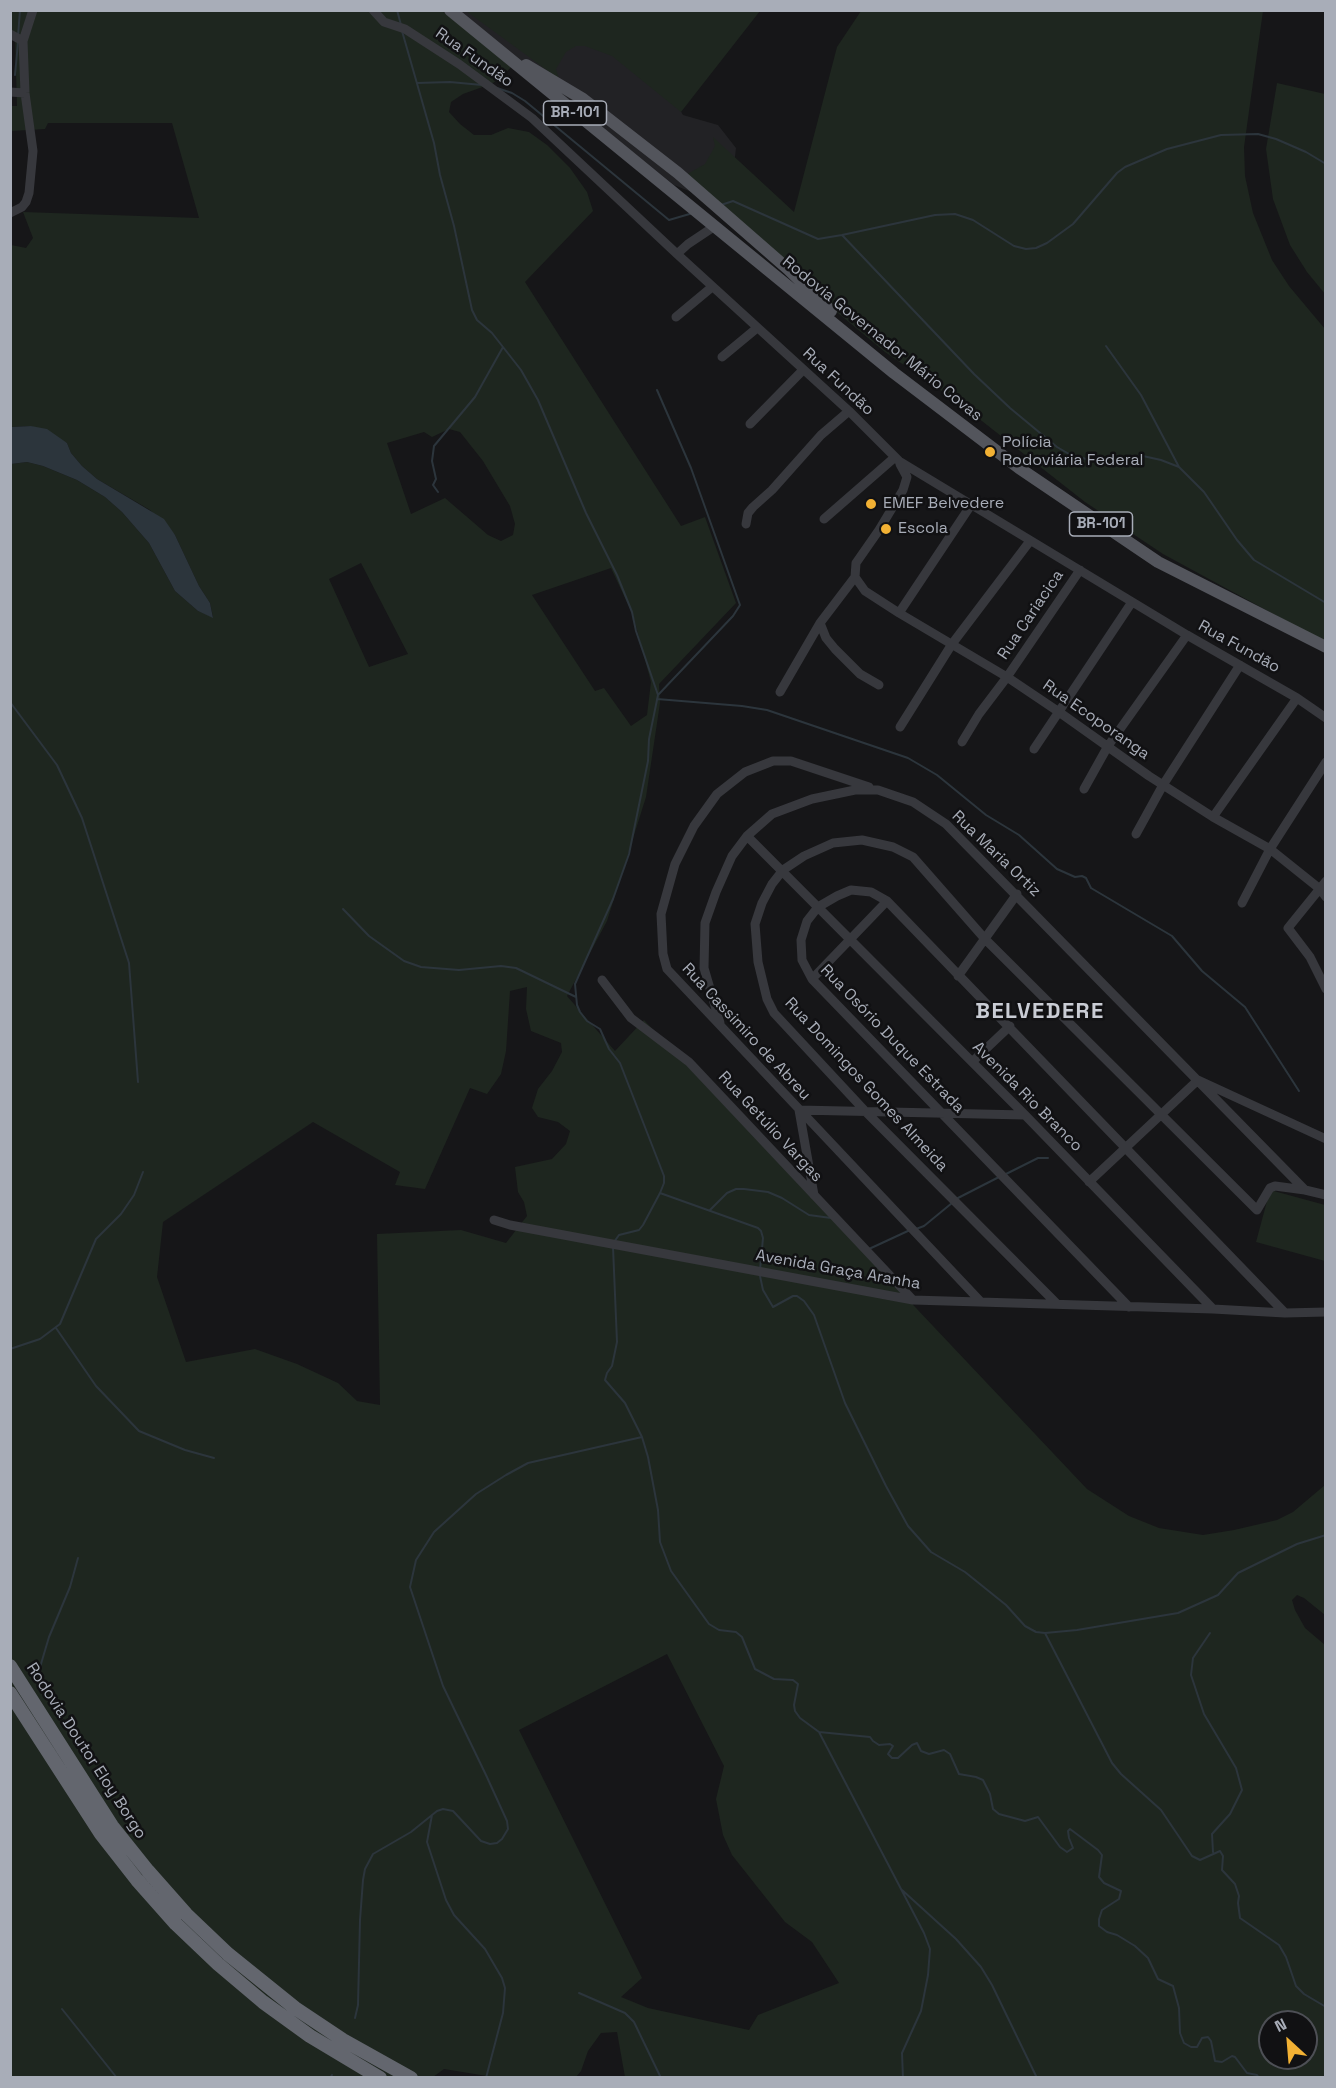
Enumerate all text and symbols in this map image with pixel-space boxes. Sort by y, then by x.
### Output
street label: Rua Fundão [431,24,517,92]
road number: BR-101 [544,101,606,125]
street label: Rodovia Governador Mário Covas [778,252,986,426]
street label: Rua Fundão [798,344,878,420]
place label: Polícia Rodoviária Federal [1002,433,1144,471]
marker: Polícia Rodoviária Federal [983,445,997,459]
place label: EMEF Belvedere [883,494,1004,514]
marker: EMEF Belvedere [864,497,878,511]
road number: BR-101 [1070,512,1132,536]
place label: Escola [898,519,948,539]
marker: Escola [879,522,893,536]
street label: Rua Cariacica [994,567,1068,663]
street label: Rua Fundão [1195,617,1283,677]
street label: Rua Ecoporanga [1039,676,1153,764]
street label: Rua Maria Ortiz [948,807,1044,901]
street label: Rua Cassimiro de Abreu [678,960,814,1104]
street label: Rua Osório Duque Estrada [816,961,968,1117]
street label: Rua Domingos Gomes Almeida [780,994,952,1176]
district label: BELVEDERE [975,999,1105,1025]
street label: Avenida Rio Branco [968,1038,1086,1156]
street label: Rua Getúlio Vargas [714,1068,826,1186]
street label: Avenida Graça Aranha [754,1246,922,1294]
street label: Rodovia Doutor Eloy Borgo [22,1659,150,1843]
north arrow [1258,2010,1318,2070]
text: N [1271,2013,1290,2037]

